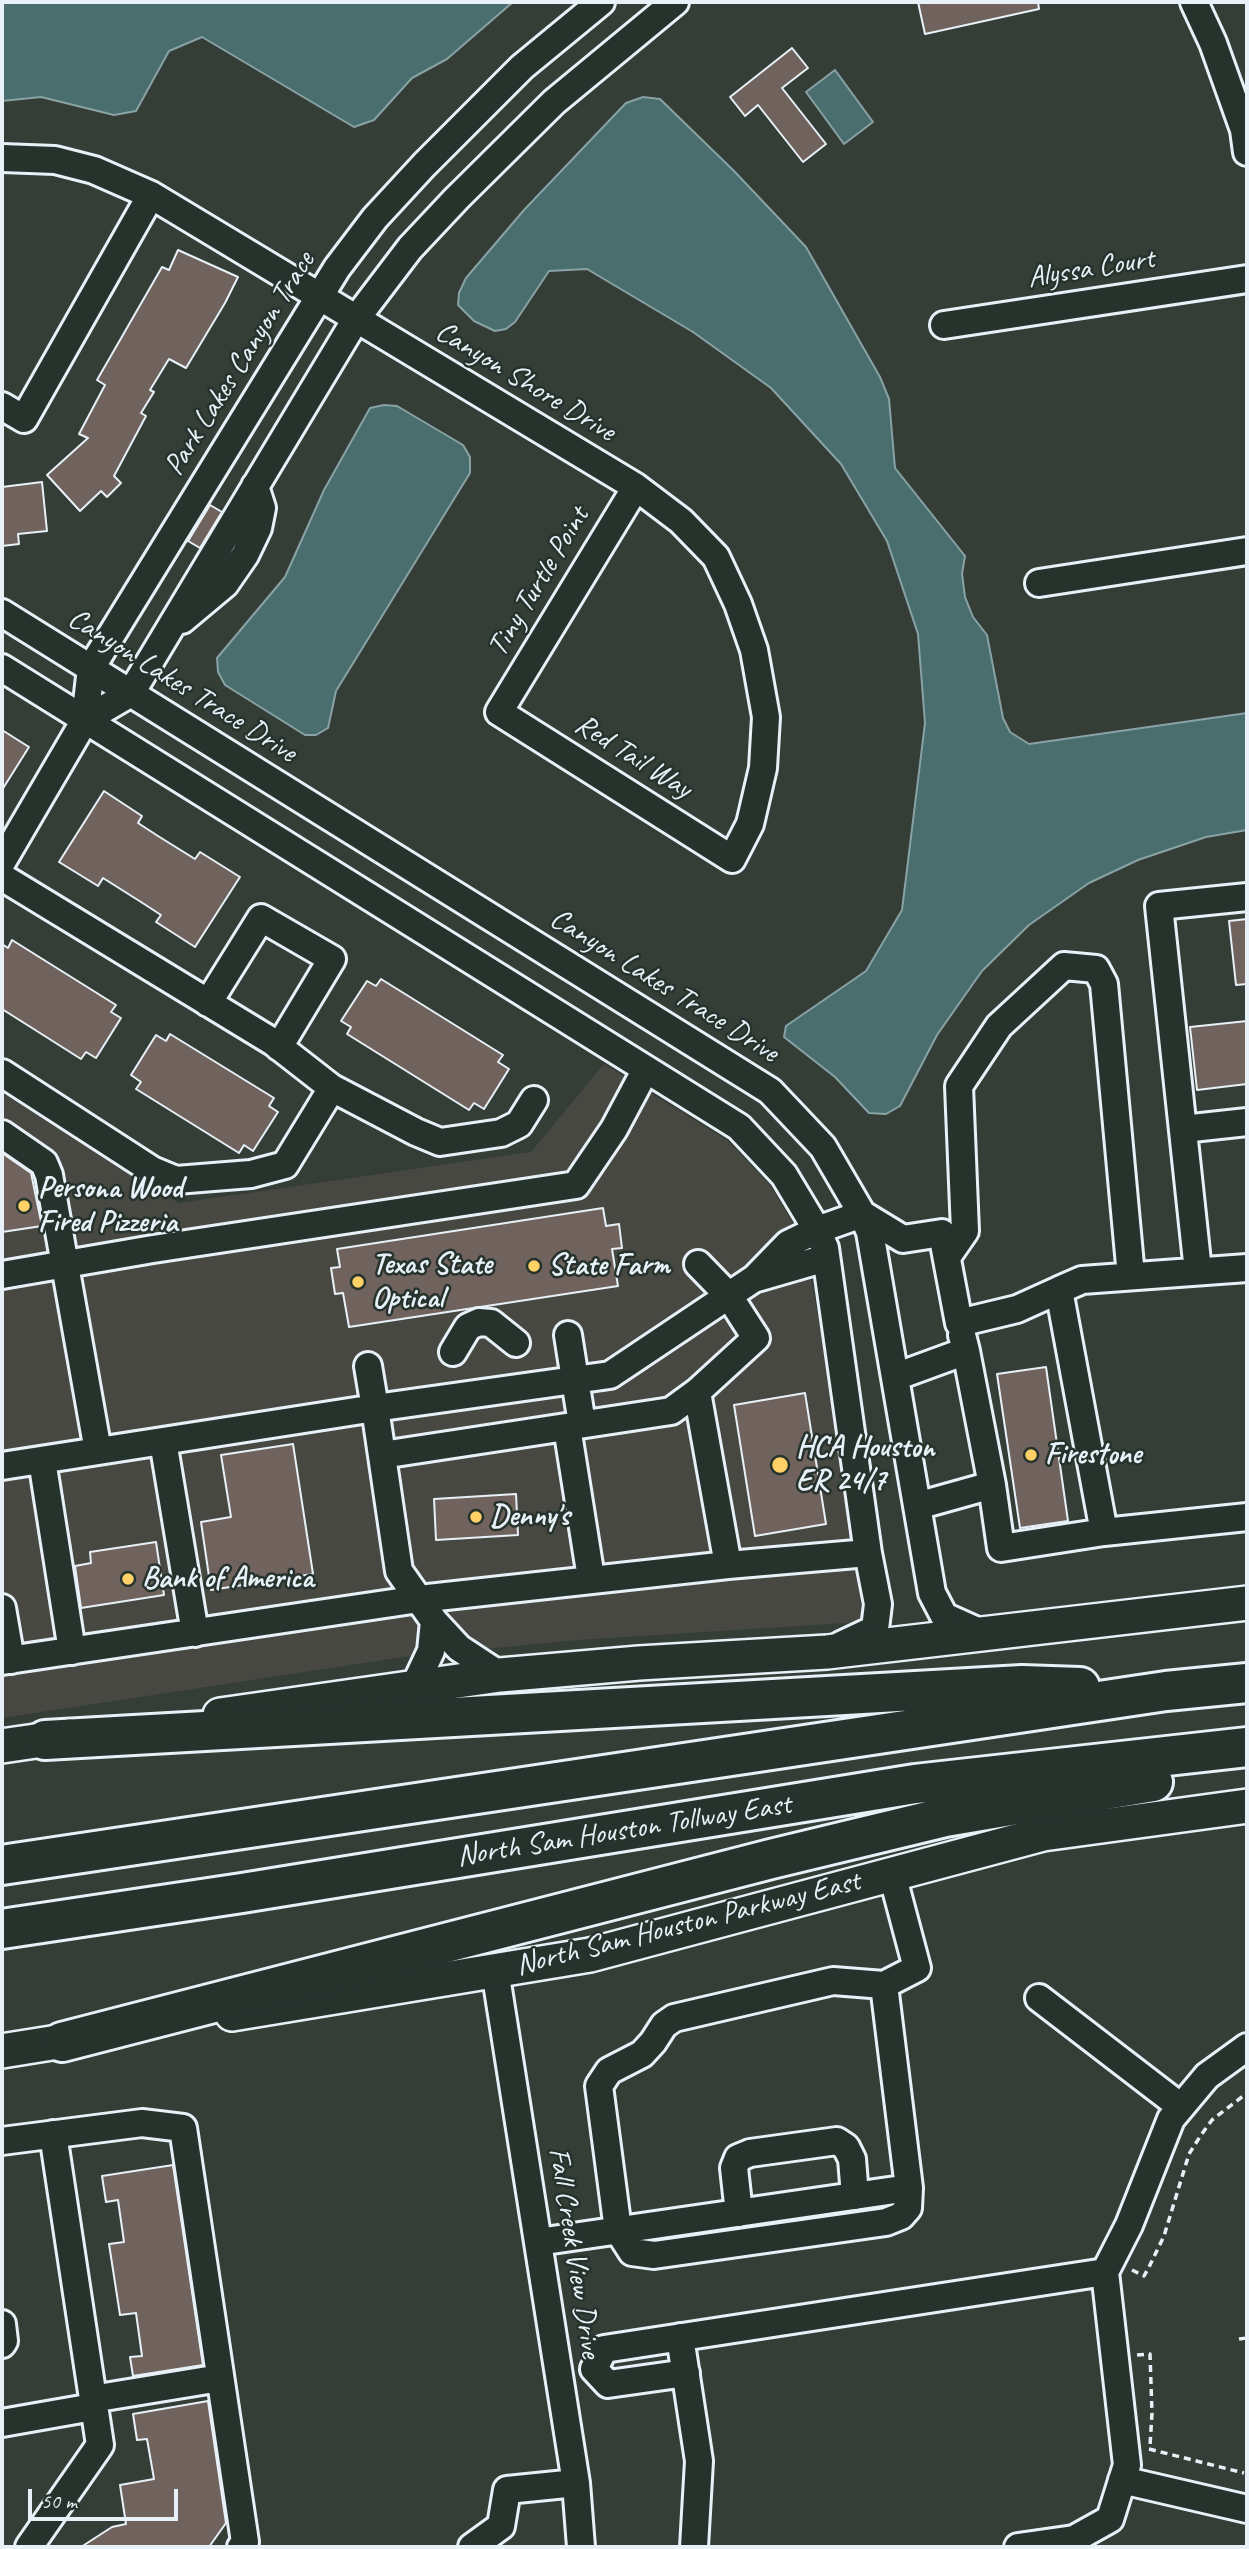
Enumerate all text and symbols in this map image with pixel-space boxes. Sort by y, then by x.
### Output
street label: Alyssa Court [1025,241,1157,297]
street label: Park Lakes Canyon Trace [157,246,323,482]
street label: Canyon Shore Drive [428,314,622,450]
street label: Tiny Turtle Point [480,501,598,663]
street label: Canyon Lakes Trace Drive [61,601,303,771]
street label: Red Tail Way [568,707,698,807]
street label: Canyon Lakes Trace Drive [543,901,785,1071]
place label: Persona Wood Fired Pizzeria [38,1171,183,1242]
marker: Persona Wood Fired Pizzeria [16,1198,32,1214]
place label: Texas State Optical [372,1247,492,1318]
place label: State Farm [548,1248,670,1284]
marker: State Farm [526,1258,542,1274]
marker: Texas State Optical [350,1274,366,1290]
place label: HCA Houston ER 24/7 [796,1430,934,1500]
place label: Firestone [1045,1437,1141,1473]
marker: Firestone [1023,1447,1039,1463]
marker: HCA Houston ER 24/7 [770,1455,790,1475]
place label: Denny's [490,1499,570,1535]
marker: Denny's [468,1509,484,1525]
place label: Bank of America [142,1561,314,1597]
marker: Bank of America [120,1571,136,1587]
street label: North Sam Houston Tollway East [454,1787,794,1875]
street label: North Sam Houston Parkway East [512,1864,864,1984]
street label: Fall Creek View Drive [540,2145,608,2361]
scale bar [32,2476,182,2520]
text: 50 m [41,2488,77,2514]

